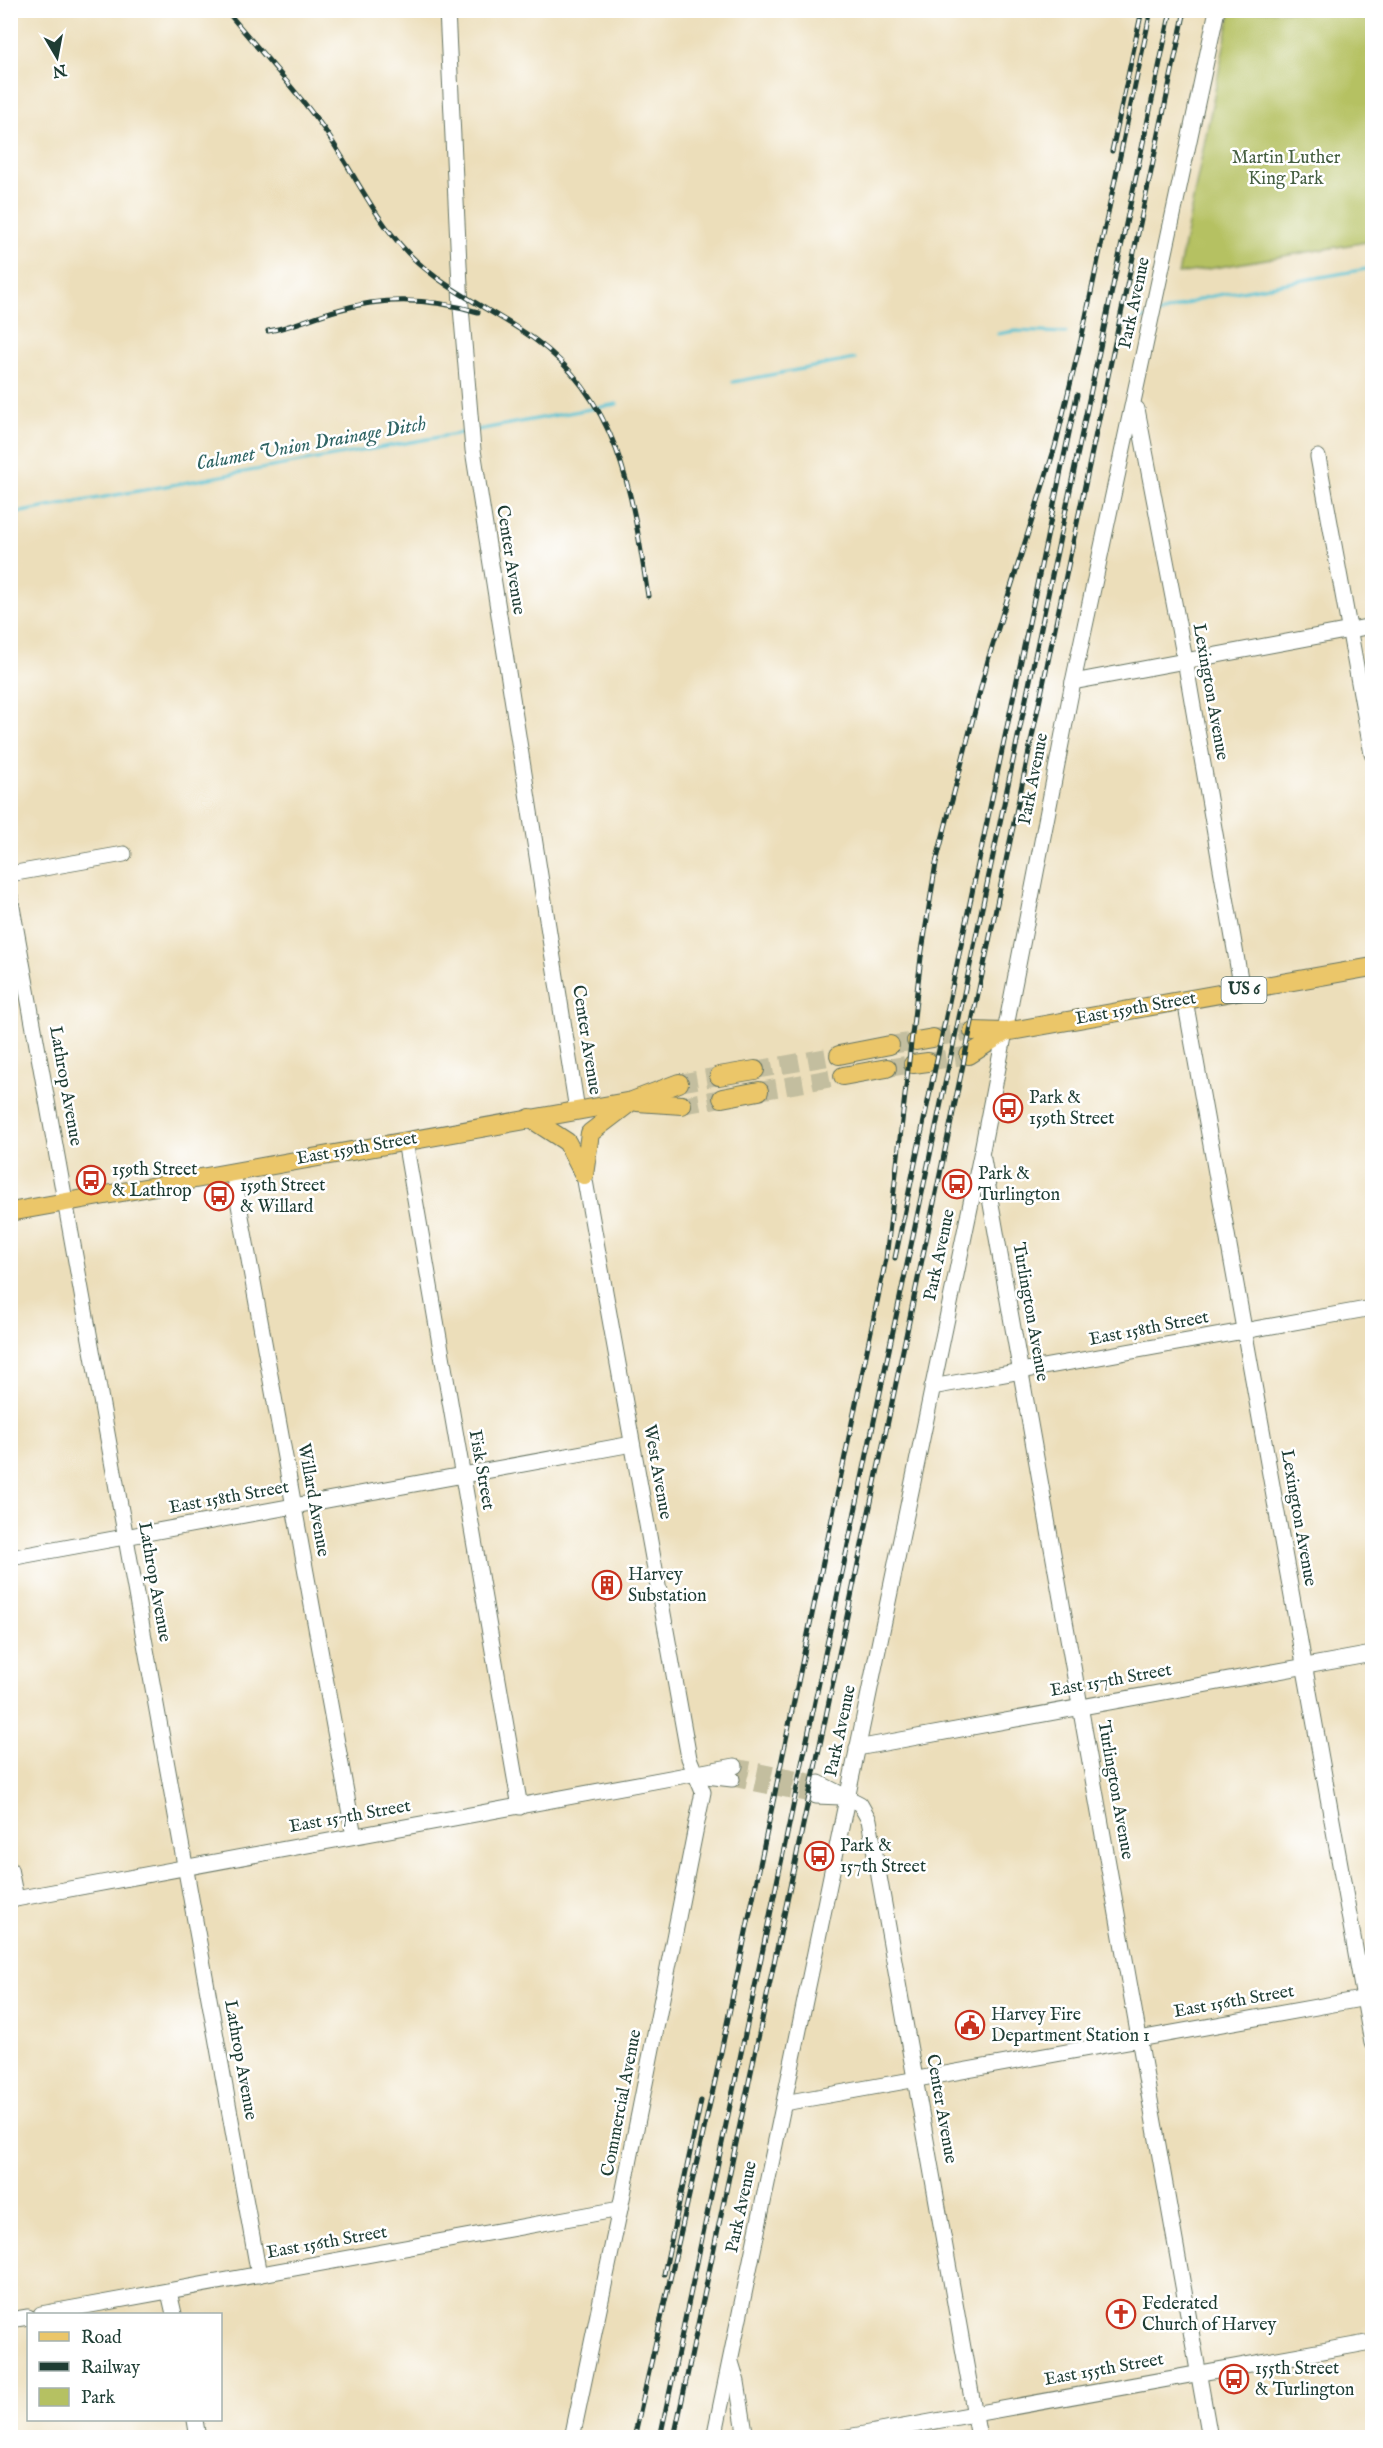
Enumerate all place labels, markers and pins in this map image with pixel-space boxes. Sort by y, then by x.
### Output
place label: Park & 159th Street [1029,1087,1115,1131]
bus stop icon: Park & 159th Street [992,1092,1024,1124]
place label: 159th Street & Lathrop [112,1159,198,1203]
place label: Park & Turlington [978,1163,1060,1207]
bus stop icon: 159th Street & Lathrop [75,1164,107,1196]
bus stop icon: Park & Turlington [941,1168,973,1200]
place label: 159th Street & Willard [240,1175,326,1219]
bus stop icon: 159th Street & Willard [203,1180,235,1212]
place label: Harvey Substation [628,1564,707,1608]
building icon: Harvey Substation [591,1569,623,1601]
place label: Park & 157th Street [840,1835,926,1879]
bus stop icon: Park & 157th Street [803,1840,835,1872]
place label: Harvey Fire Department Station 1 [991,2004,1150,2048]
public building icon: Harvey Fire Department Station 1 [954,2009,986,2041]
place label: Federated Church of Harvey [1142,2293,1277,2337]
church icon: Federated Church of Harvey [1105,2298,1137,2330]
place label: 155th Street & Turlington [1255,2358,1355,2402]
bus stop icon: 155th Street & Turlington [1218,2363,1250,2395]

